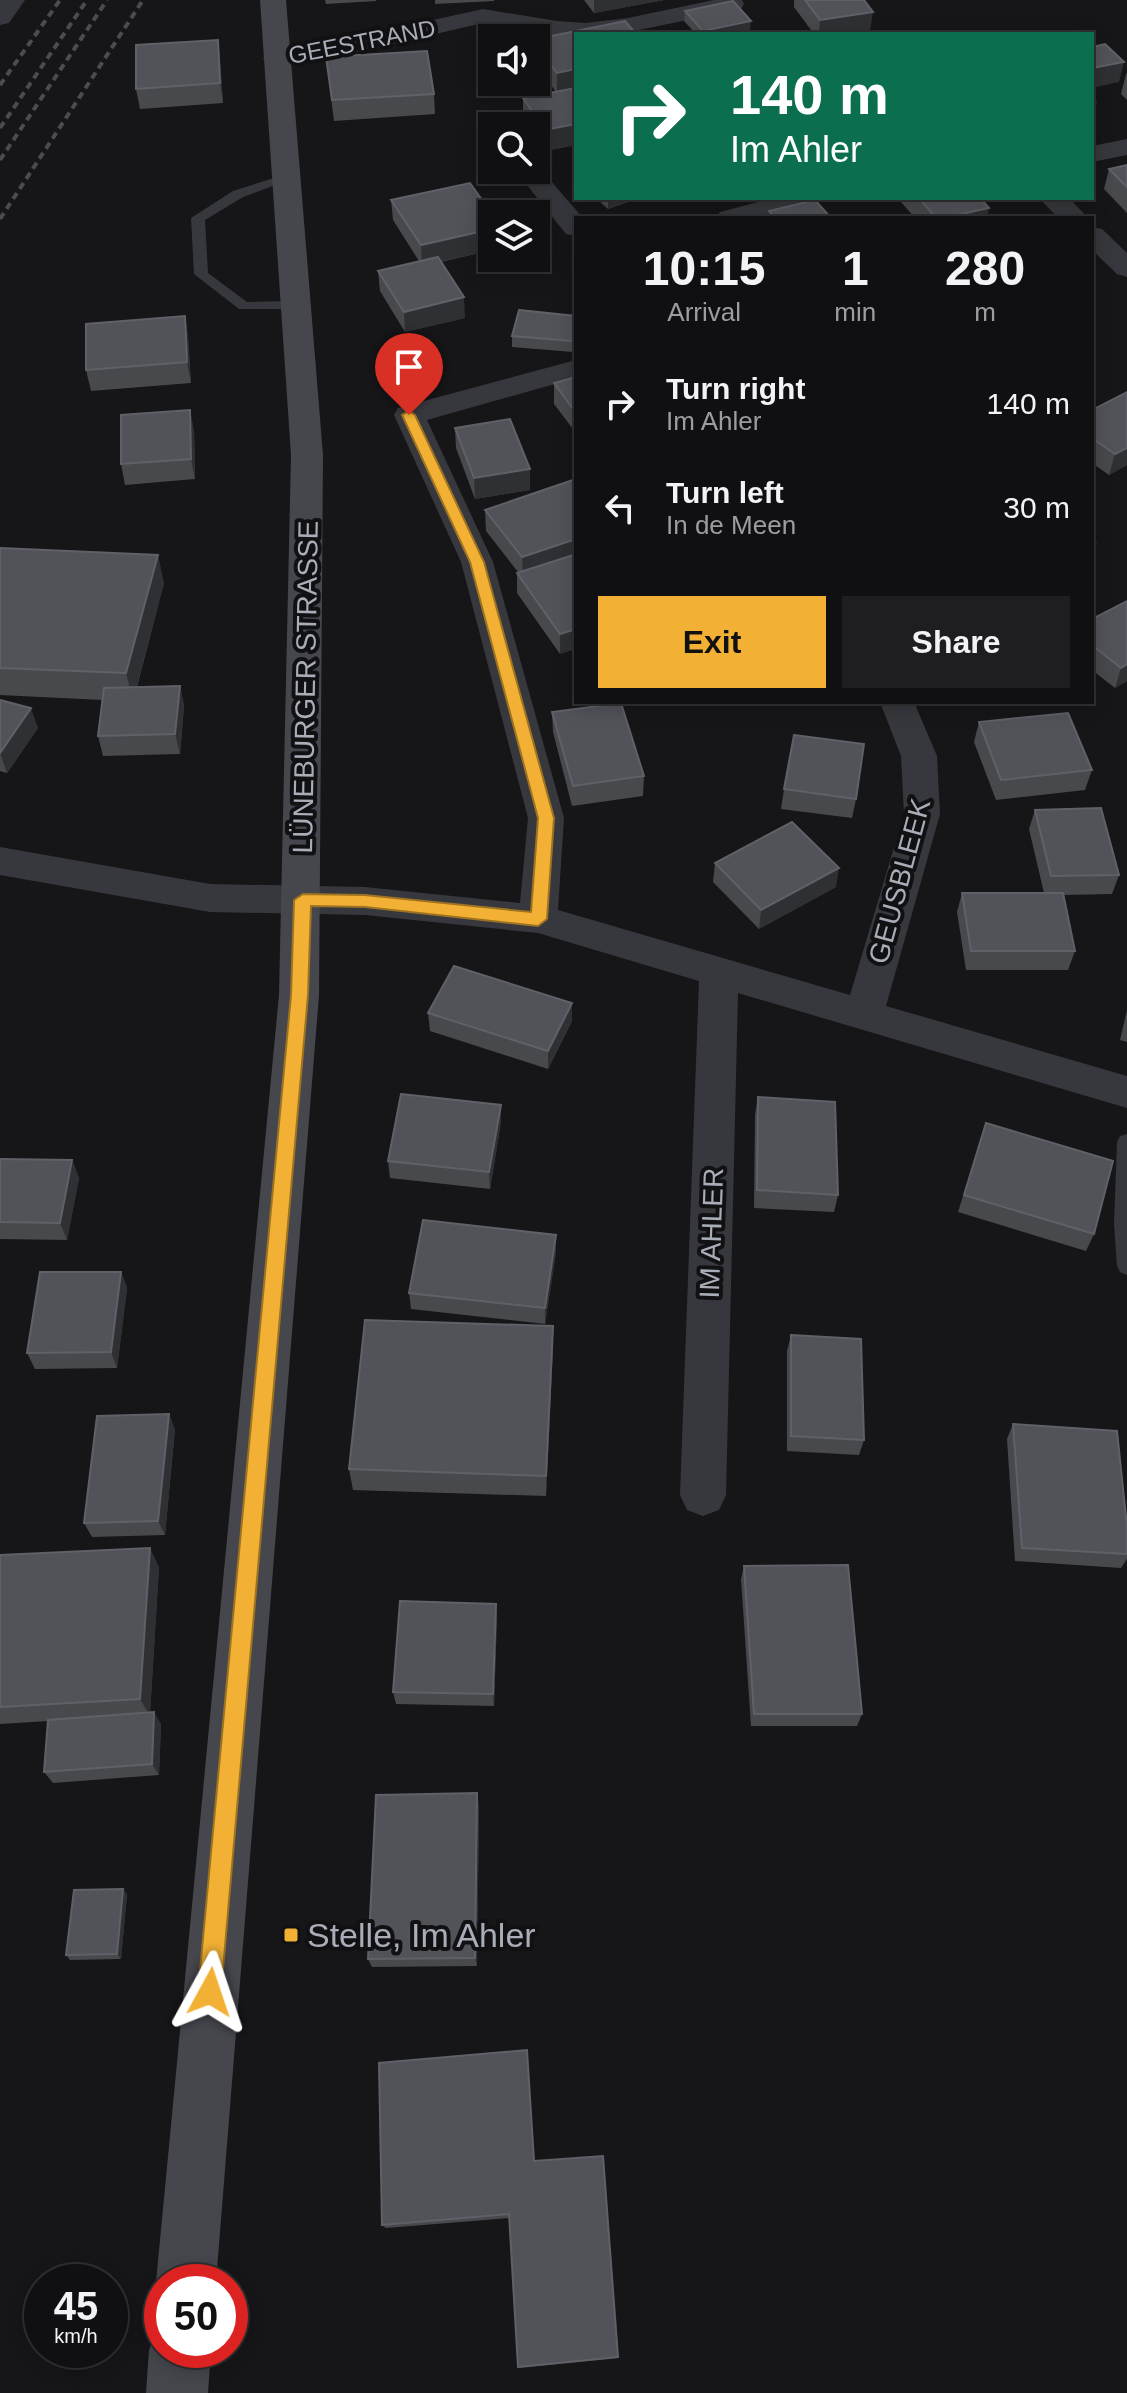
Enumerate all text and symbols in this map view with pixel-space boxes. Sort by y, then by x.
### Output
street label: GEESTRAND [286,14,438,69]
map controls [478,24,550,272]
button: sound [478,24,550,96]
text: 140 m [730,63,889,126]
icon: right [598,64,702,168]
button: search [478,112,550,184]
text: Im Ahler [730,129,862,170]
button: layers [478,200,550,272]
text: 10:15 [643,242,766,295]
text: 1 [842,242,869,295]
text: 280 [945,242,1025,295]
text: Arrival [667,297,741,327]
text: min [834,297,876,327]
text: m [974,297,996,327]
pin [375,333,443,415]
icon: arrive [387,345,431,389]
text: Turn right [666,372,805,405]
icon: right [598,382,642,426]
text: 140 m [987,387,1070,420]
text: Im Ahler [666,406,761,436]
text: Turn left [666,476,784,509]
icon: left [598,486,642,530]
text: 30 m [1003,491,1070,524]
text: In de Meen [666,510,796,540]
street label: LÜNEBURGER STRASSE [287,520,324,854]
button: Exit [598,596,826,688]
button: Share [842,596,1070,688]
street label: GEUSBLEEK [863,795,936,967]
street label: IM AHLER [694,1167,729,1299]
place label: Stelle, Im Ahler [307,1916,536,1954]
marker: Stelle, Im Ahler [282,1926,300,1944]
position arrow [168,1950,252,2034]
speed limit sign: 50 [144,2264,248,2368]
text: 45 [54,2284,98,2328]
text: km/h [54,2325,98,2347]

